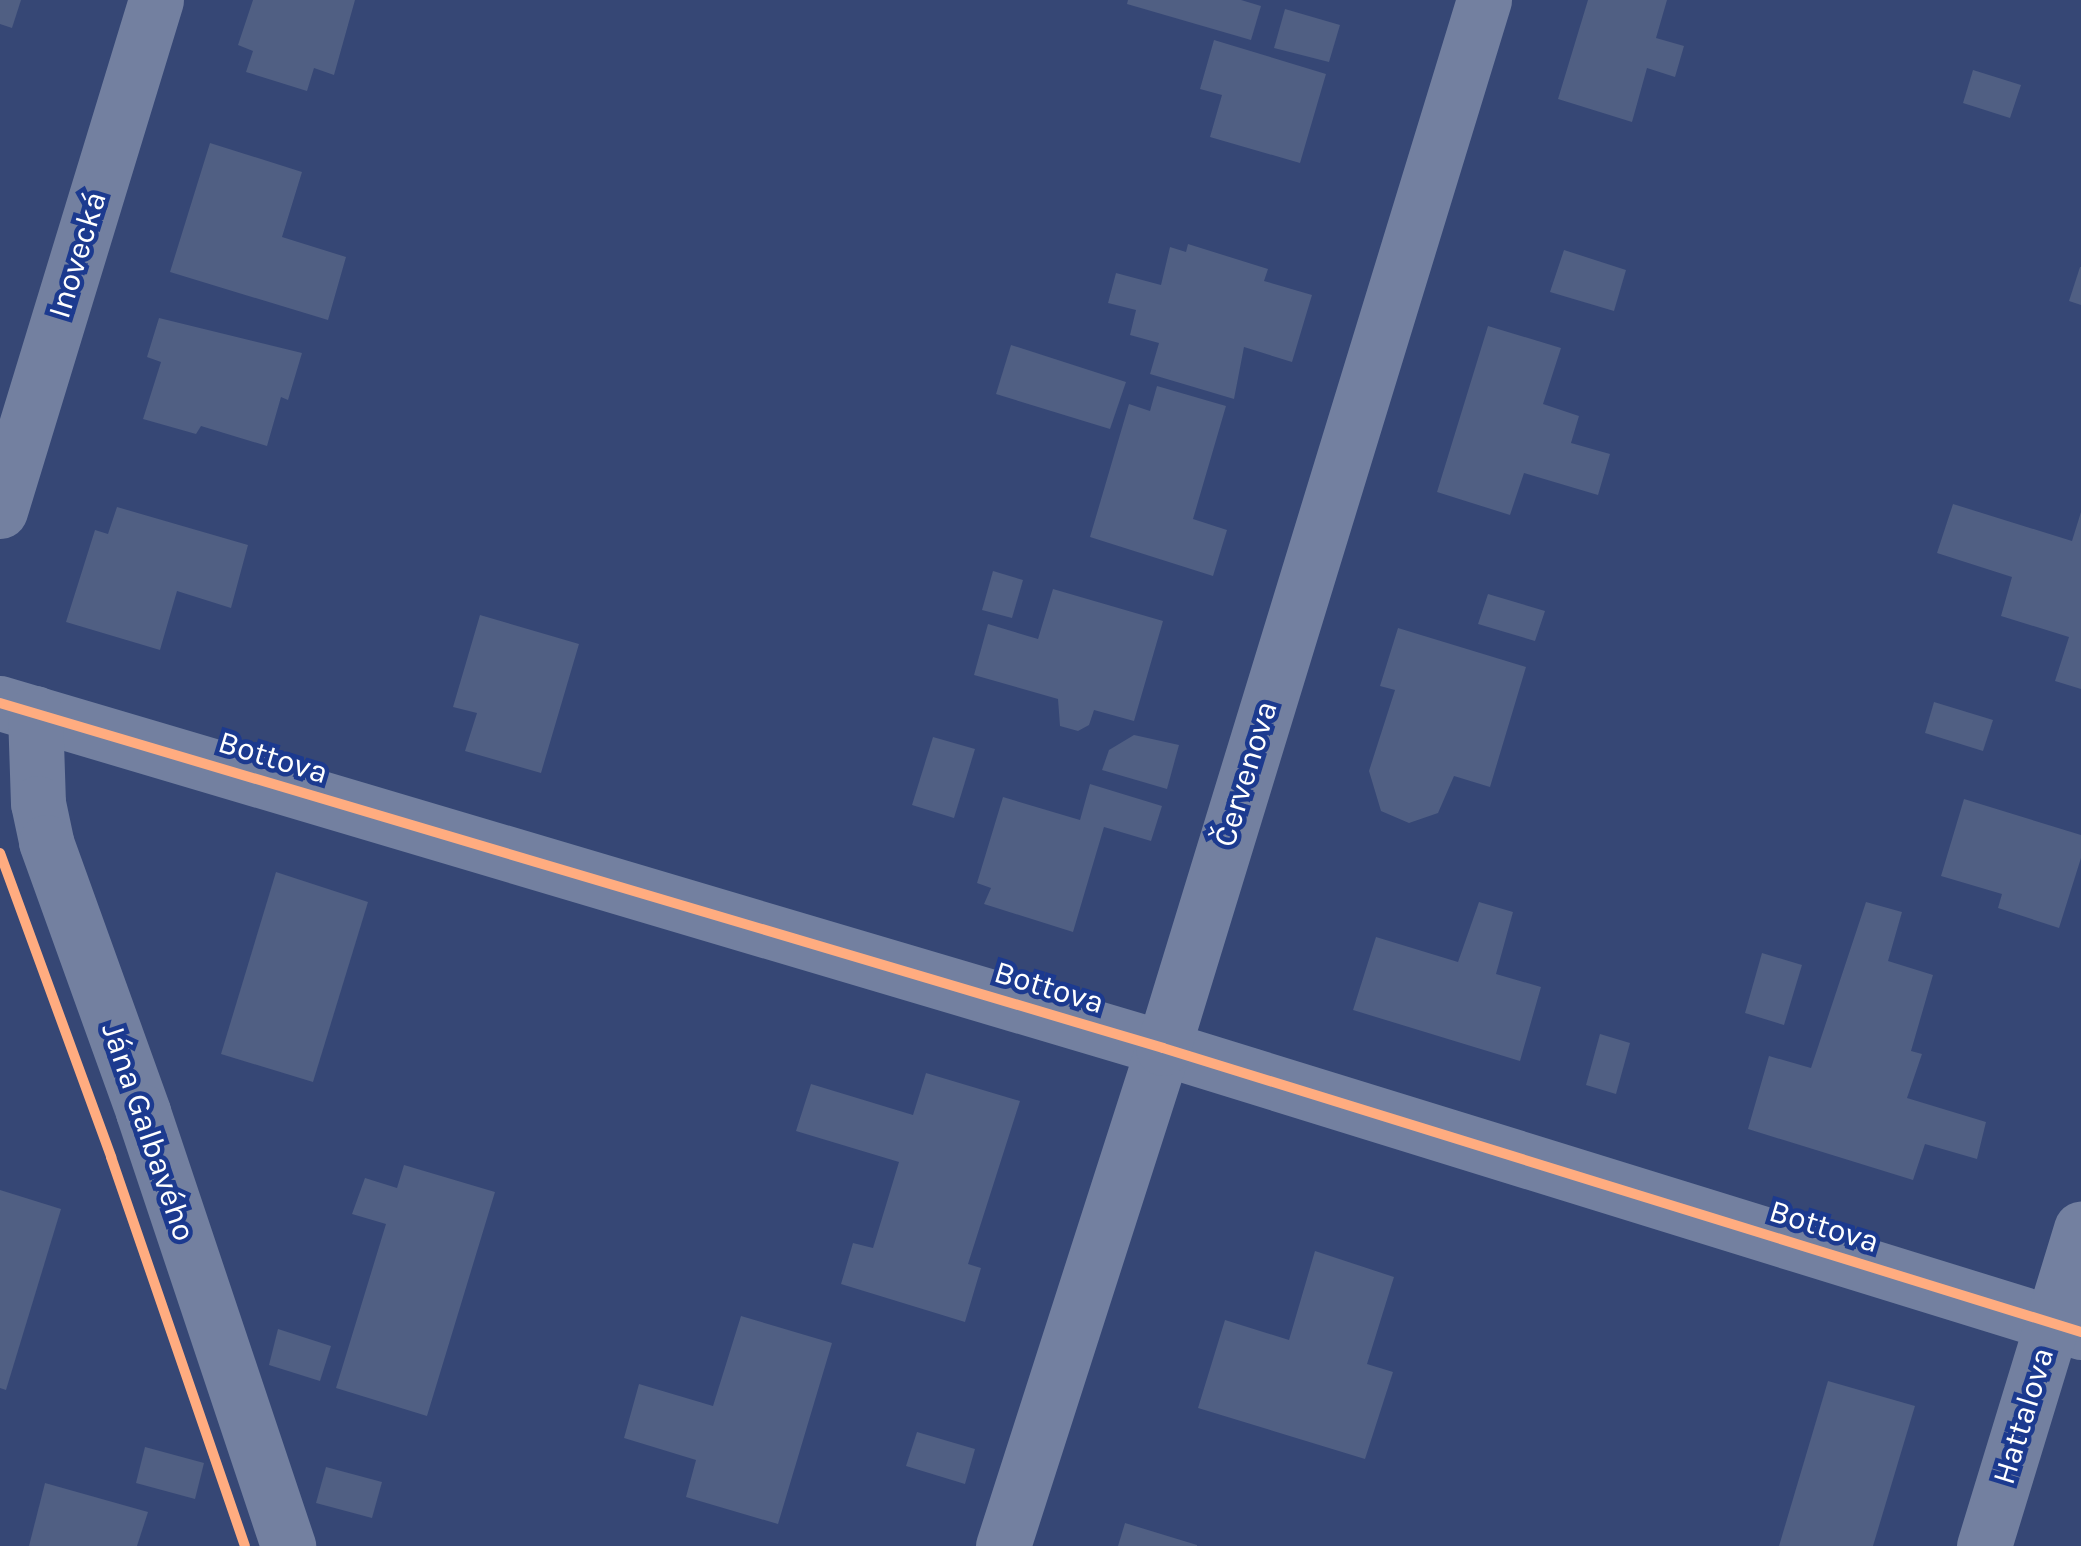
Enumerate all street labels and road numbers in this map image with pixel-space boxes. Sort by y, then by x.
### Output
street label: Inovecká [41,187,115,323]
street label: Červenova [1206,696,1286,852]
street label: Bottova [214,723,332,793]
street label: Bottova [990,953,1108,1023]
street label: Jána Galbavého [93,1018,203,1246]
street label: Bottova [1765,1192,1883,1262]
street label: Hattalova [1985,1343,2063,1489]

